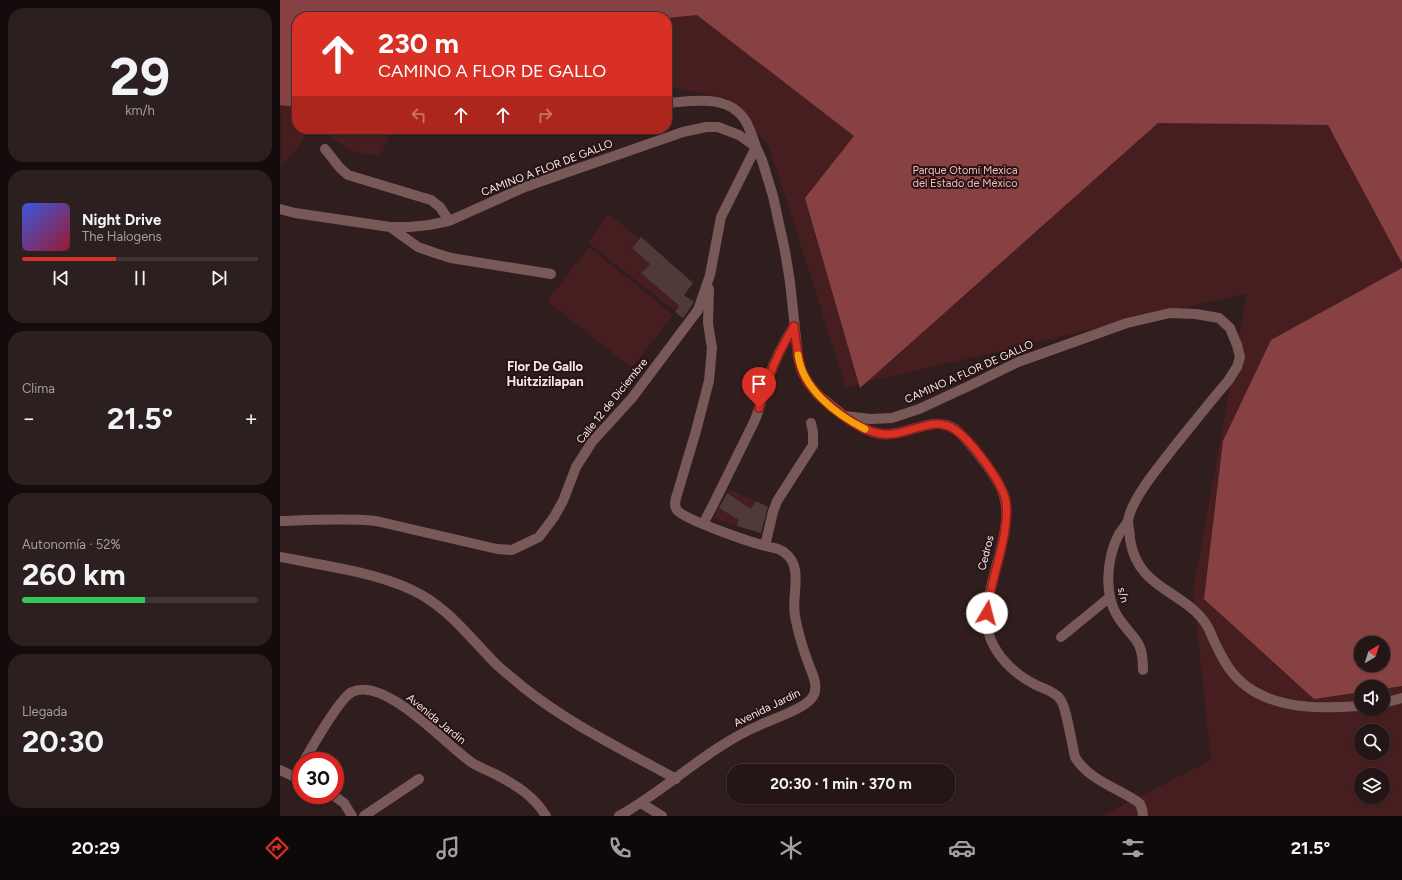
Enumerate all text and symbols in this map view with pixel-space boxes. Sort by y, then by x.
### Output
text: 230 m [378,26,459,60]
icon: ahead [312,28,364,80]
text: 29 [110,46,170,108]
text: CAMINO A FLOR DE GALLO [378,60,606,82]
text: km/h [125,103,155,118]
icon: left [408,104,430,126]
icon: ahead [450,104,472,126]
icon: ahead [492,104,514,126]
icon: right [534,104,556,126]
street label: CAMINO A FLOR DE GALLO [480,137,615,199]
park label: Parque Otomí Mexica del Estado de México [912,164,1018,190]
text: Night Drive [82,211,161,229]
text: The Halogens [82,229,162,244]
icon: previous [50,267,72,289]
icon: pause [129,267,151,289]
icon: next [208,267,230,289]
street label: CAMINO A FLOR DE GALLO [903,337,1036,406]
street label: Calle 12 de Diciembre [574,356,650,446]
district label: Flor De Gallo Huitzizilapan [506,359,584,389]
pin [742,367,776,408]
icon: arrive [748,373,770,395]
text: Clima [22,381,55,396]
text: 21.5° [107,400,173,437]
text: − [22,405,36,432]
text: + [244,405,258,432]
street label: Cedros [975,534,997,572]
text: Autonomía · 52% [22,537,121,552]
text: 260 km [22,556,126,593]
street label: s/n [1115,586,1131,604]
position arrow [966,592,1008,634]
north arrow [1354,636,1390,672]
map controls [1354,636,1390,804]
button: sound [1354,680,1390,716]
street label: Avenida Jardin [732,686,802,730]
street label: Avenida Jardin [404,691,468,747]
text: Llegada [22,704,67,719]
text: 20:30 [22,723,104,760]
button: search [1354,724,1390,760]
speed limit sign: 30 [292,752,344,804]
button: layers [1354,768,1390,804]
text: 20:30 · 1 min · 370 m [770,775,912,793]
icon: directions [263,834,291,862]
icon: music [434,834,462,862]
icon: phone [606,834,634,862]
icon: climate [777,834,805,862]
icon: car [948,834,976,862]
icon: filters [1119,834,1147,862]
text: 20:29 [72,837,120,859]
text: 21.5° [1291,837,1330,859]

